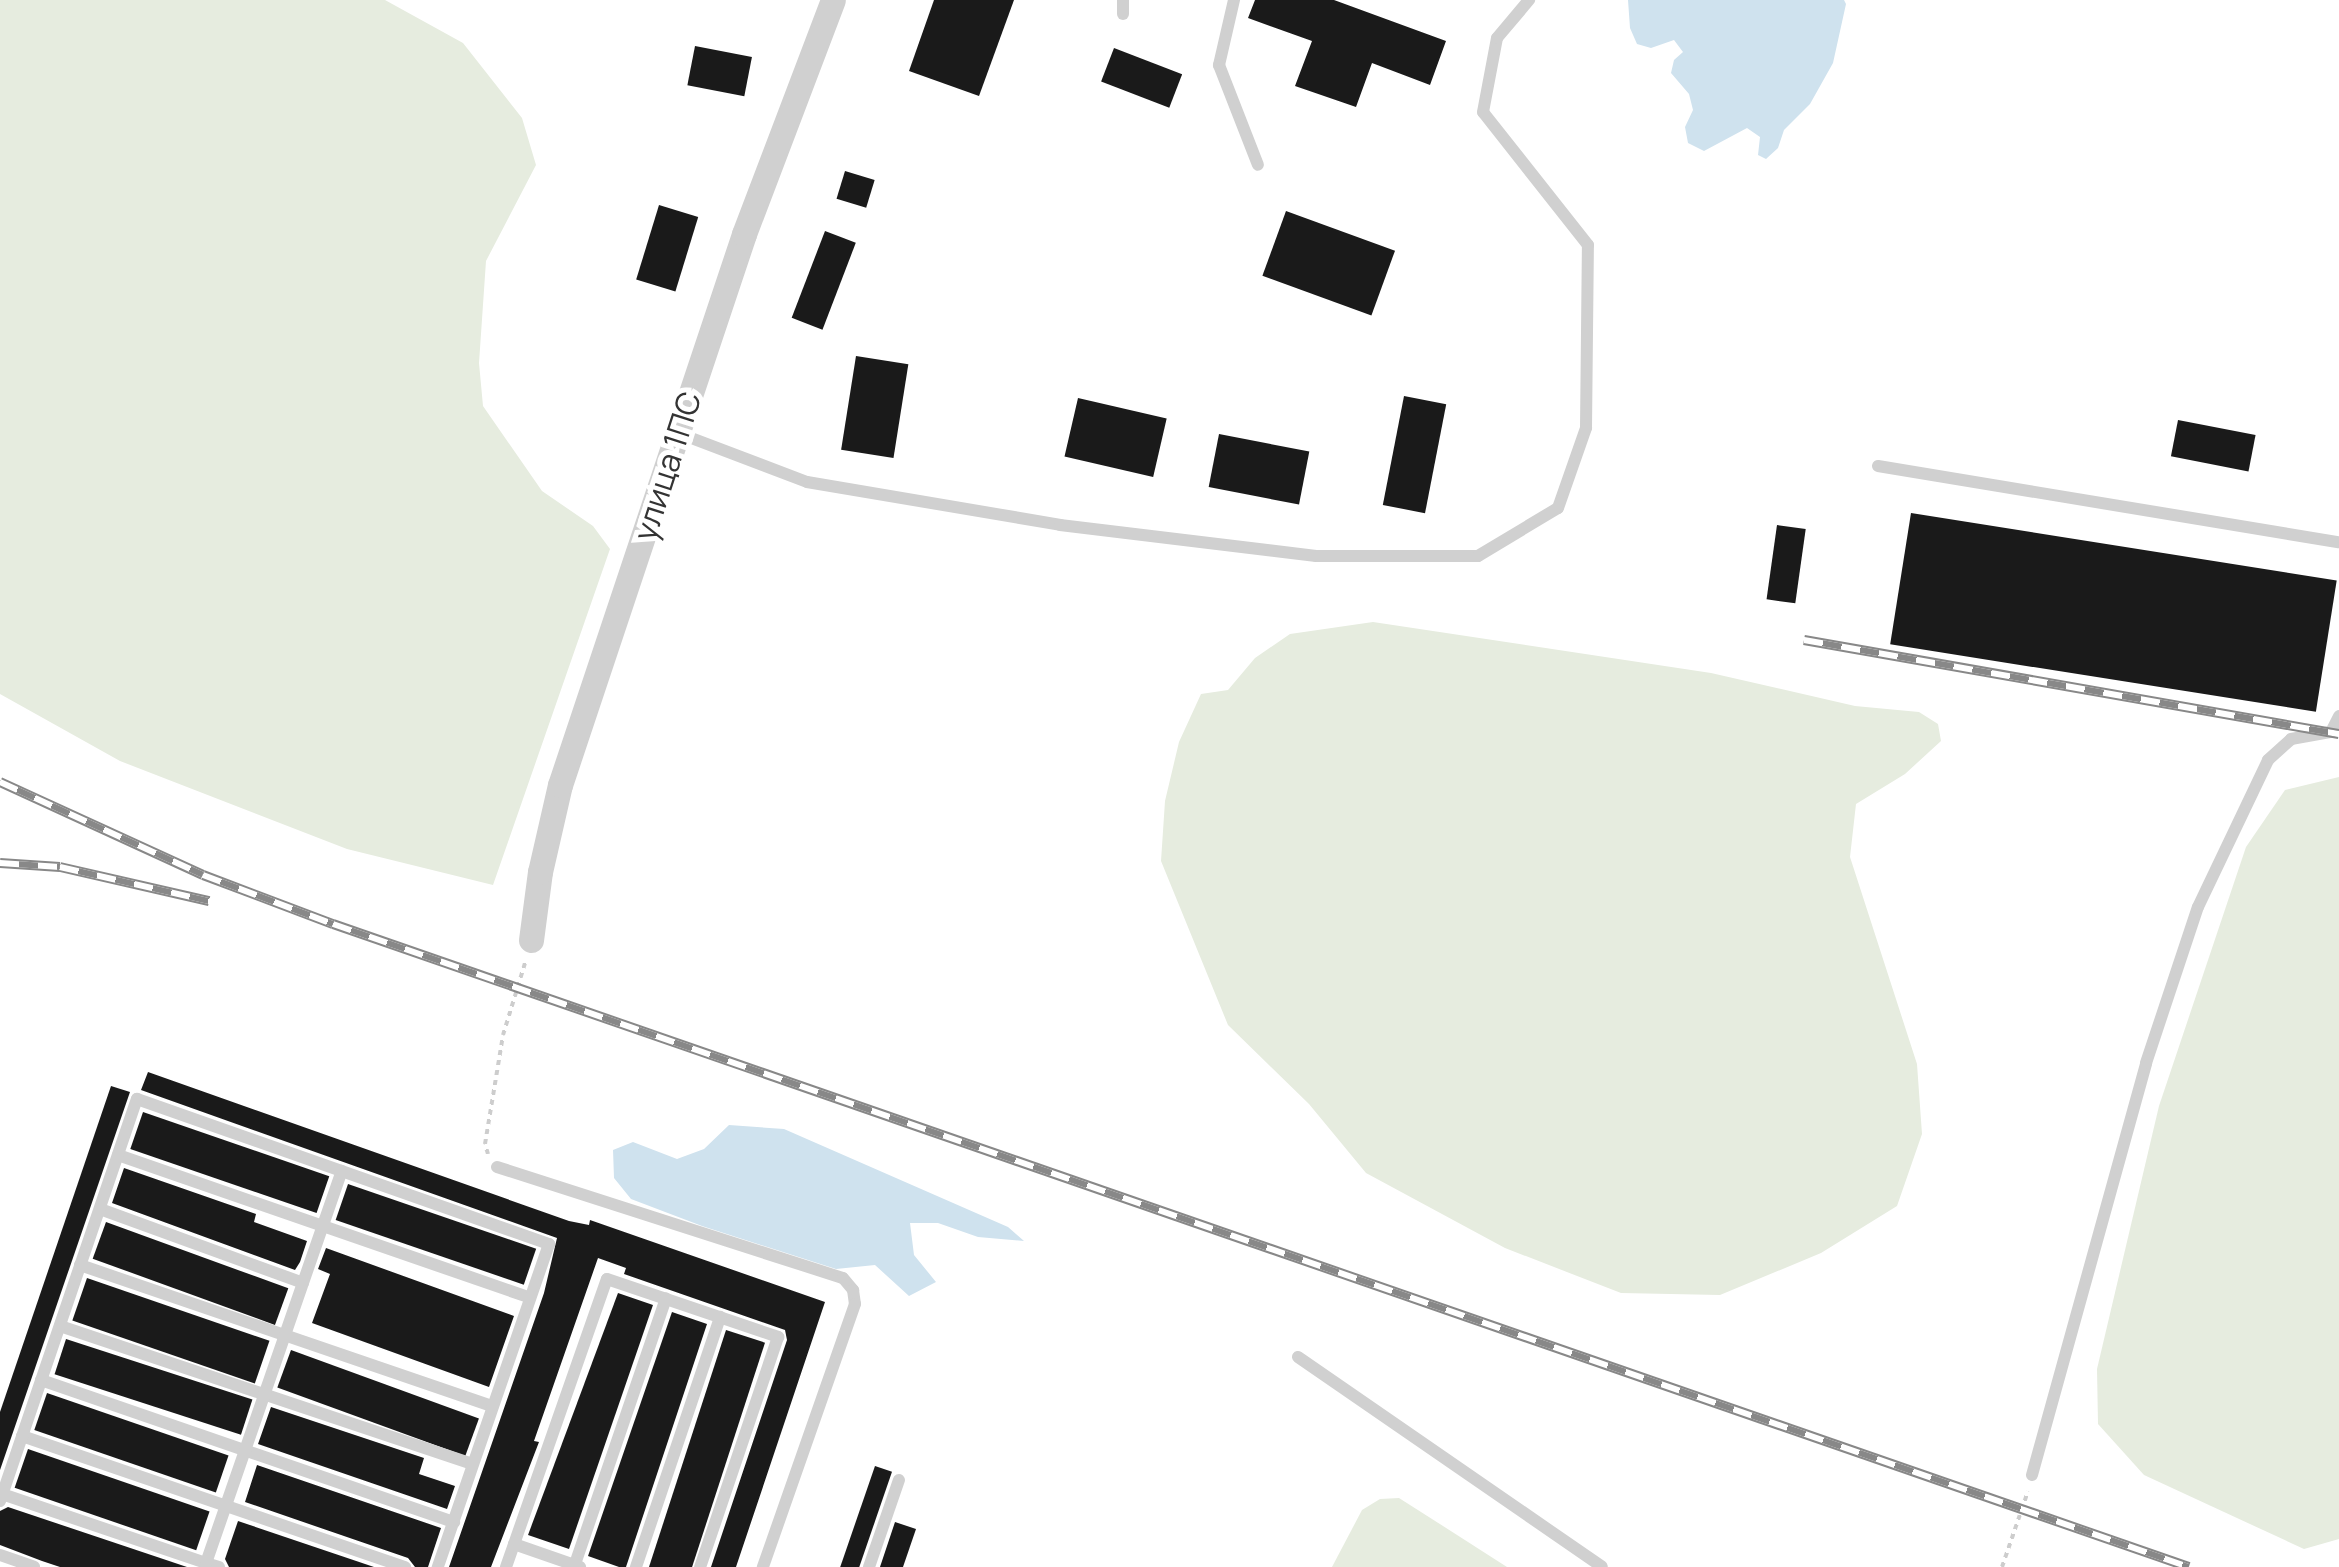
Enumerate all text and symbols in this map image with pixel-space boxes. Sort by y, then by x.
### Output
street label: улица 1ПС [625,387,709,545]

